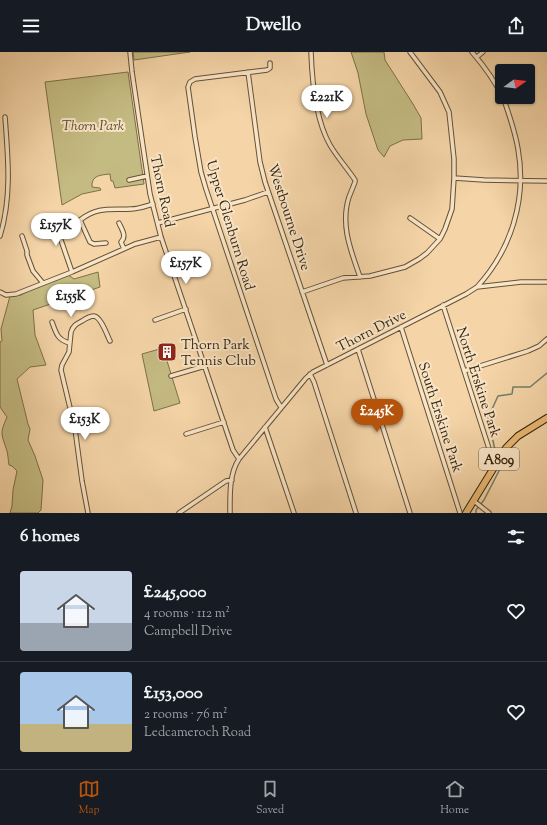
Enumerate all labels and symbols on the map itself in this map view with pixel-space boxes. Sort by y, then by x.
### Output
north arrow [495,64,535,104]
pin: £221K [299,85,355,119]
park label: Thorn Park [62,117,125,137]
street label: Thorn Road [144,153,178,230]
street label: Upper Glenburn Road [200,158,258,293]
street label: Westbourne Drive [261,162,315,273]
pin: £157K [28,213,84,247]
pin: £157K [158,251,214,285]
pin: £155K [43,284,99,318]
street label: Thorn Drive [334,306,410,358]
street label: North Erskine Park [450,325,505,441]
place label: Thorn Park Tennis Club [181,336,256,372]
building icon: Thorn Park Tennis Club [156,341,178,363]
street label: South Erskine Park [412,360,467,476]
pin: £245K [349,399,405,433]
pin: £153K [57,407,113,441]
road number: A809 [479,448,519,470]

